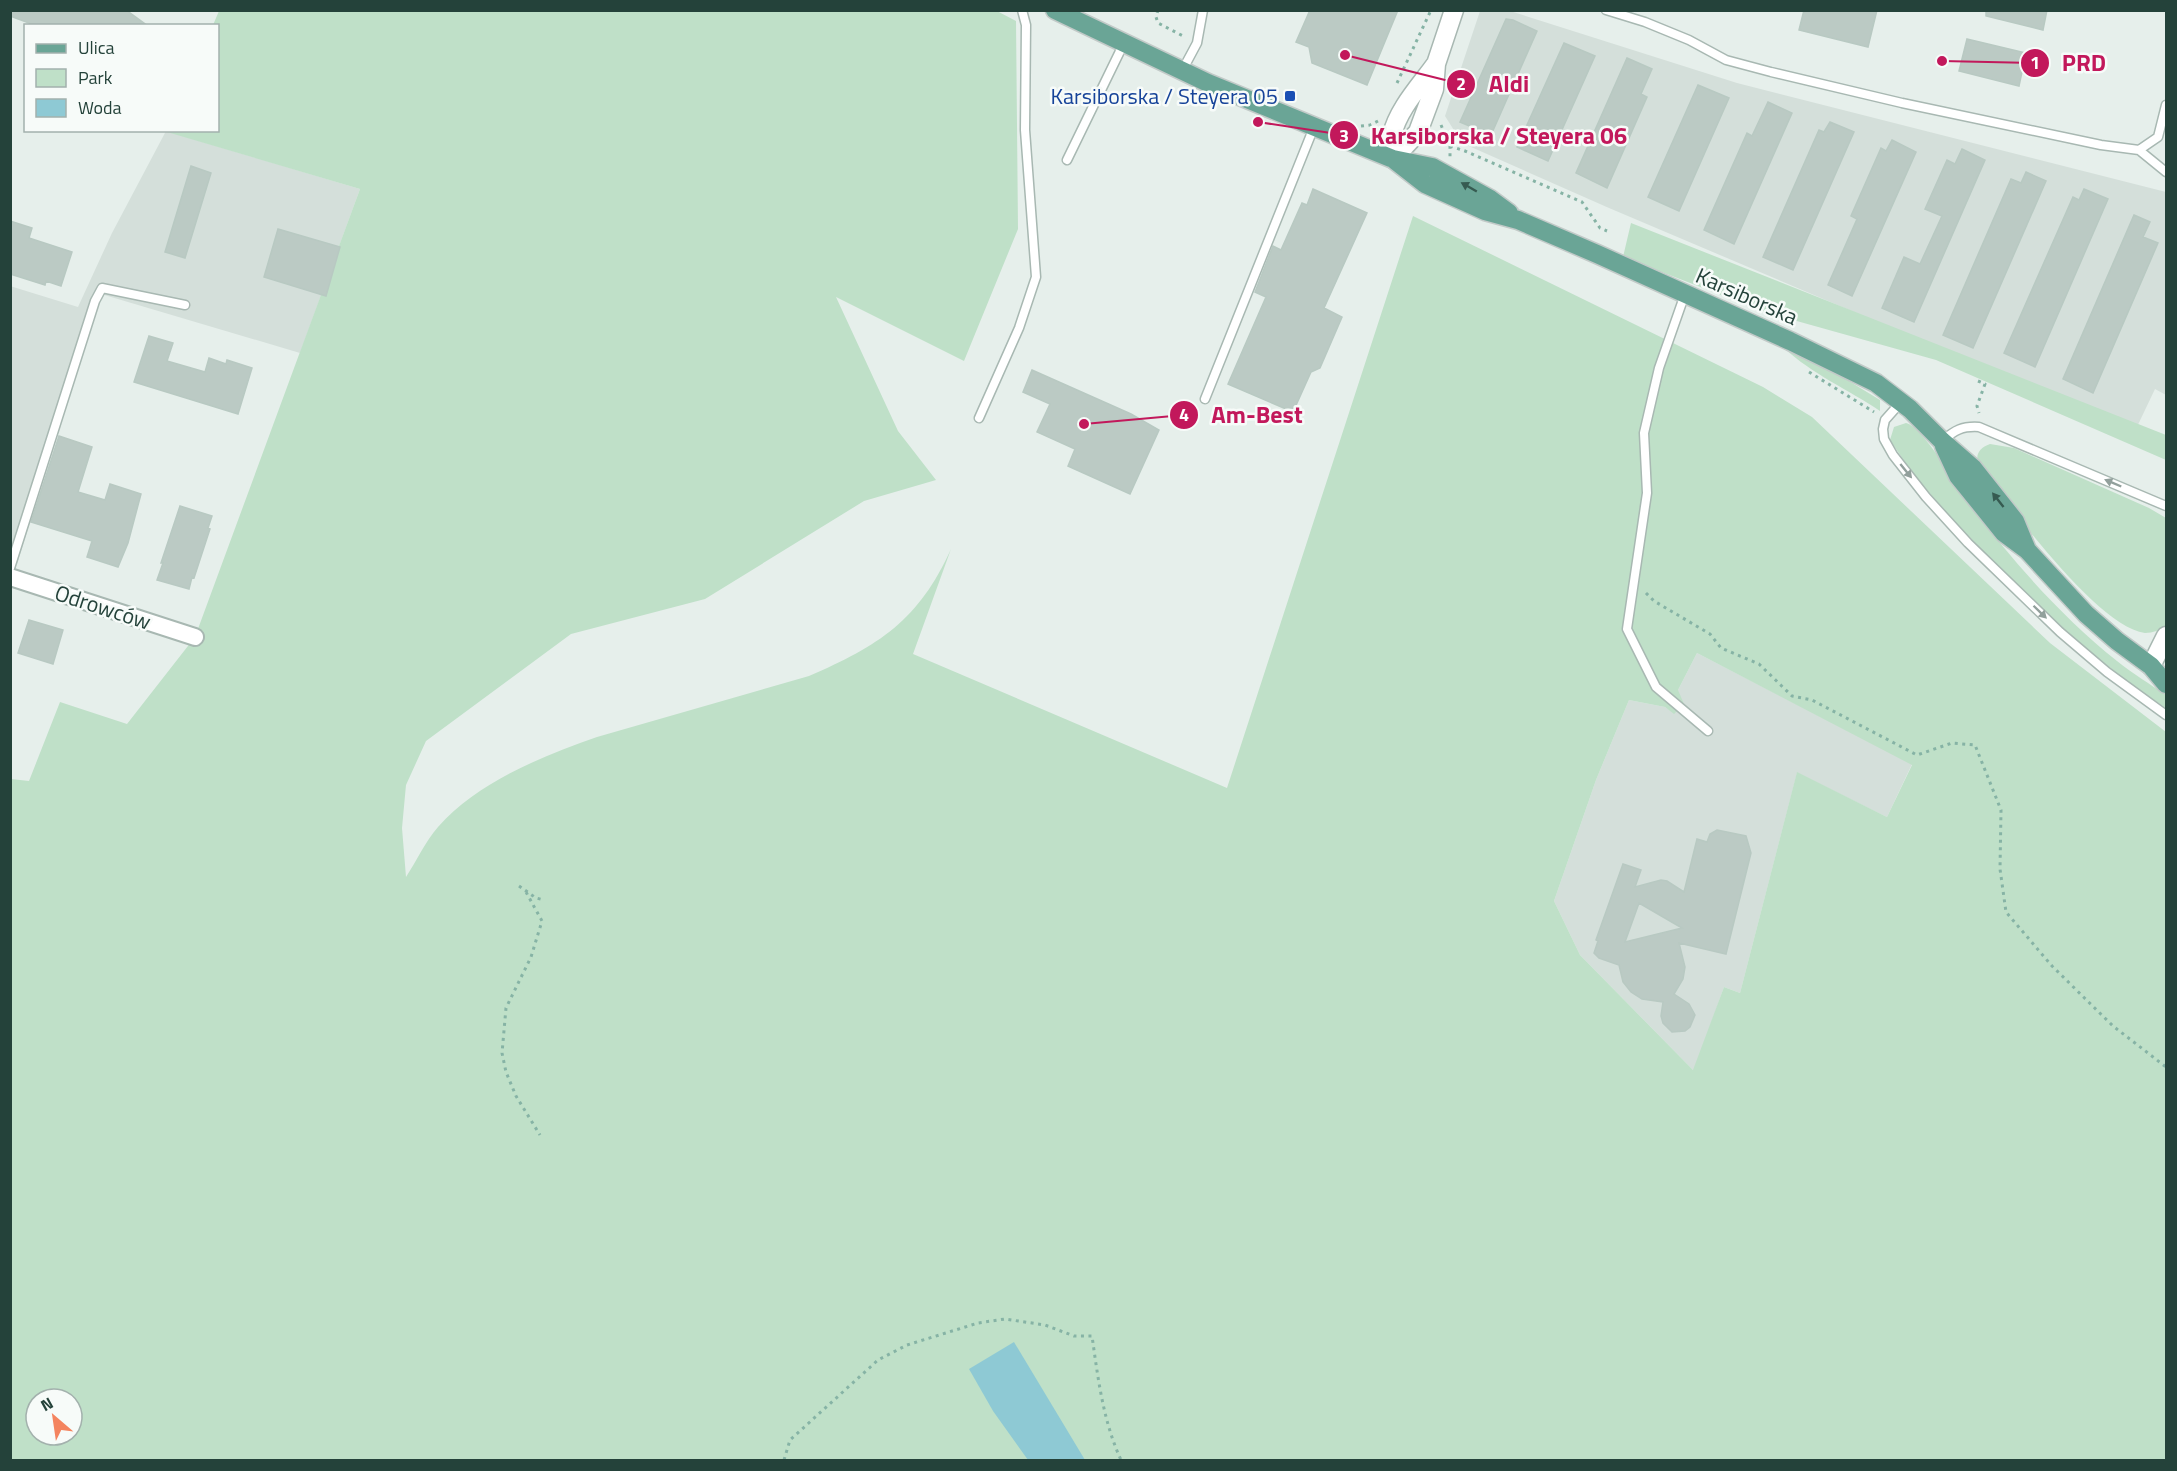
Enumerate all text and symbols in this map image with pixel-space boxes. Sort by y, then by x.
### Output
legend [24,24,219,132]
text: Ulica [78,34,115,61]
callout: PRD [2020,42,2118,84]
text: PRD [2062,44,2106,80]
text: 1 [2030,49,2040,76]
callout: Aldi [1446,63,1541,105]
text: Park [78,64,113,91]
text: Aldi [1489,65,1529,101]
text: 2 [1456,70,1466,97]
place label: Karsiborska / Steyera 05 [1051,79,1278,113]
marker: Karsiborska / Steyera 05 [1283,89,1297,103]
text: Woda [78,94,122,121]
callout: Karsiborska / Steyera 06 [1329,114,1640,156]
text: Karsiborska / Steyera 06 [1371,117,1627,153]
text: 3 [1339,122,1349,149]
one-way arrow [1461,182,1477,193]
street label: Karsiborska [1690,258,1804,334]
callout: Am-Best [1169,394,1315,436]
text: Am-Best [1211,396,1303,432]
text: 4 [1179,401,1189,428]
one-way arrow [1899,463,1912,479]
one-way arrow [2104,478,2122,487]
one-way arrow [1993,492,2005,507]
street label: Odrowców [50,575,156,639]
one-way arrow [2032,605,2046,619]
north arrow [24,1387,84,1447]
text: N [36,1391,57,1417]

